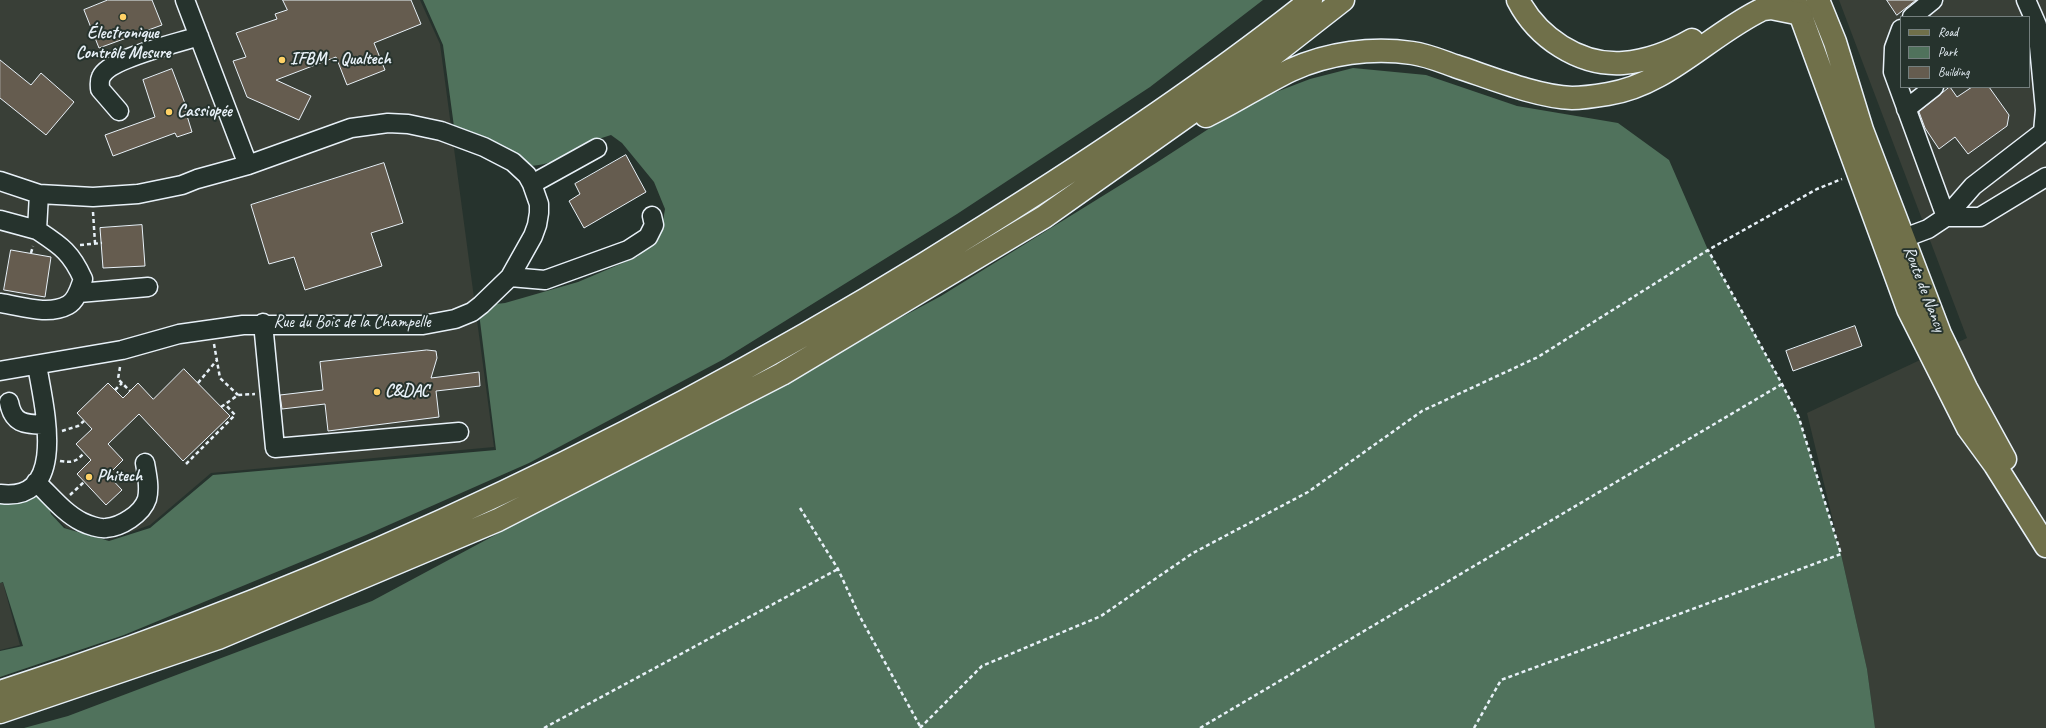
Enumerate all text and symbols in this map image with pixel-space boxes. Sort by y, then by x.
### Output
marker: Électronique Contrôle Mesure [118,12,128,22]
legend [1900,16,2030,88]
place label: Électronique Contrôle Mesure [76,24,170,64]
text: Road [1938,24,1958,40]
text: Park [1938,44,1957,60]
place label: IFBM - Qualtech [290,50,391,70]
marker: IFBM - Qualtech [277,55,287,65]
text: Building [1938,64,1970,80]
place label: Cassiopée [177,102,232,122]
marker: Cassiopée [164,107,174,117]
street label: Route de Nancy [1898,243,1950,335]
street label: Rue du Bois de la Champelle [273,313,431,333]
place label: C&DAC [385,382,429,402]
marker: C&DAC [372,387,382,397]
place label: Phitech [97,467,142,487]
marker: Phitech [84,472,94,482]

